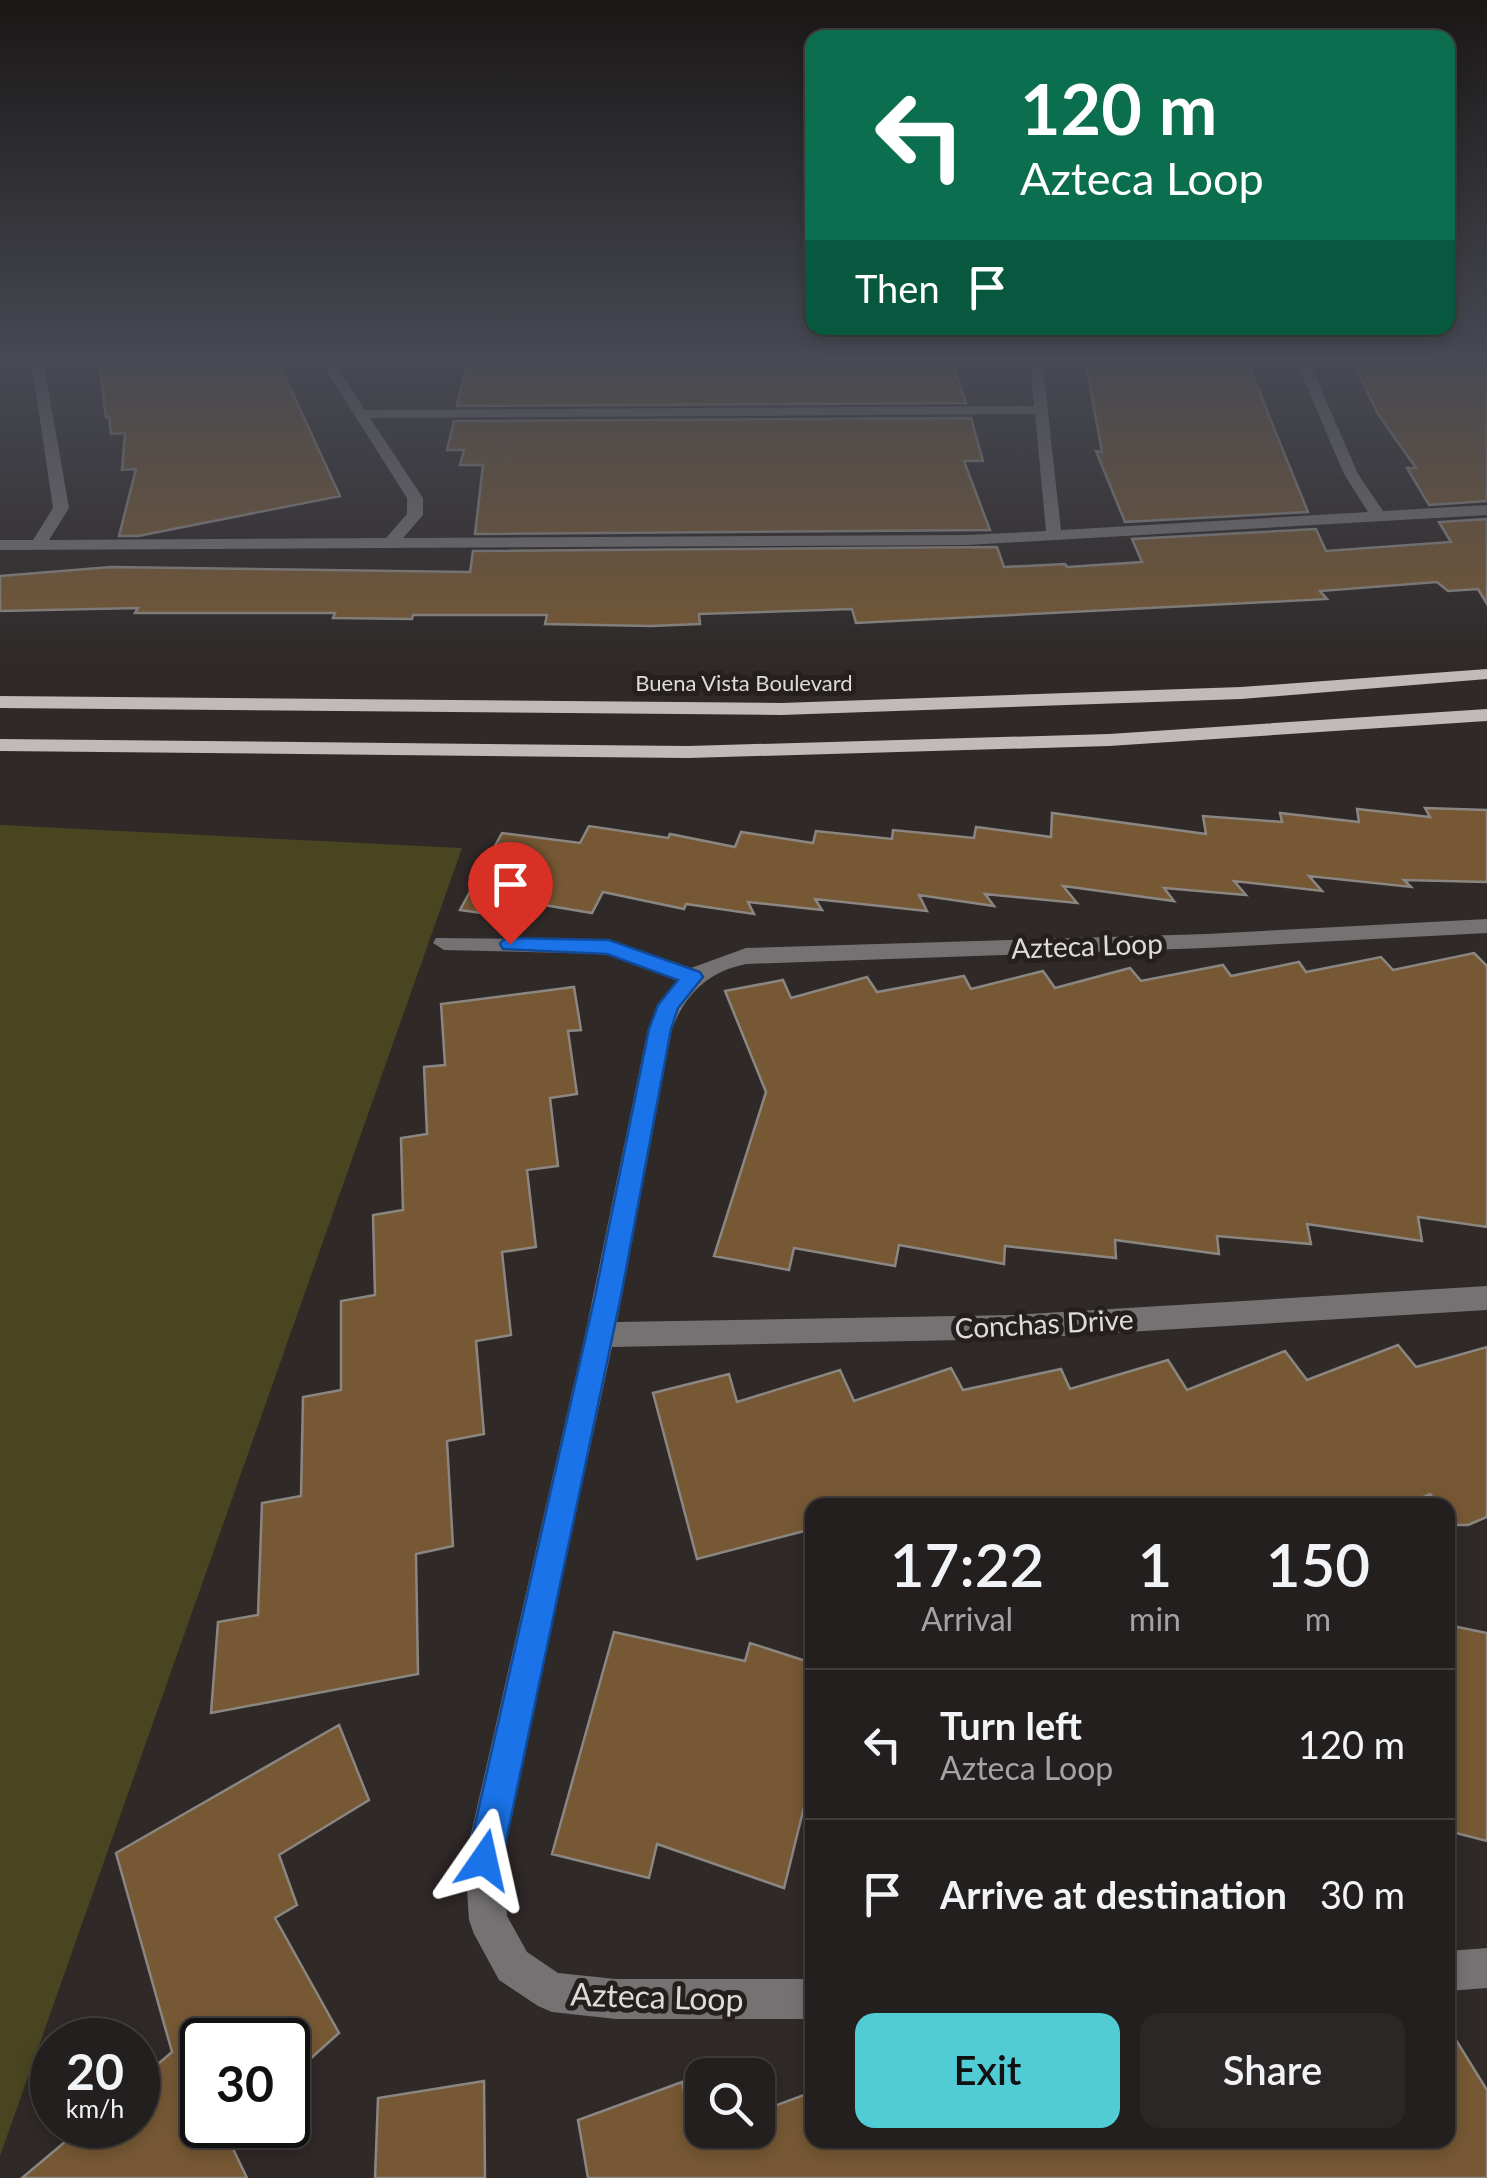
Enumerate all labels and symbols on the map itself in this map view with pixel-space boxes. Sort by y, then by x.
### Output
street label: Buena Vista Boulevard [635,669,853,696]
pin [468,842,553,945]
street label: Azteca Loop [1011,925,1163,965]
street label: Conchas Drive [954,1301,1134,1345]
position arrow [432,1808,536,1912]
street label: Azteca Loop [570,1973,744,2019]
speed limit sign: 30 [180,2018,310,2148]

